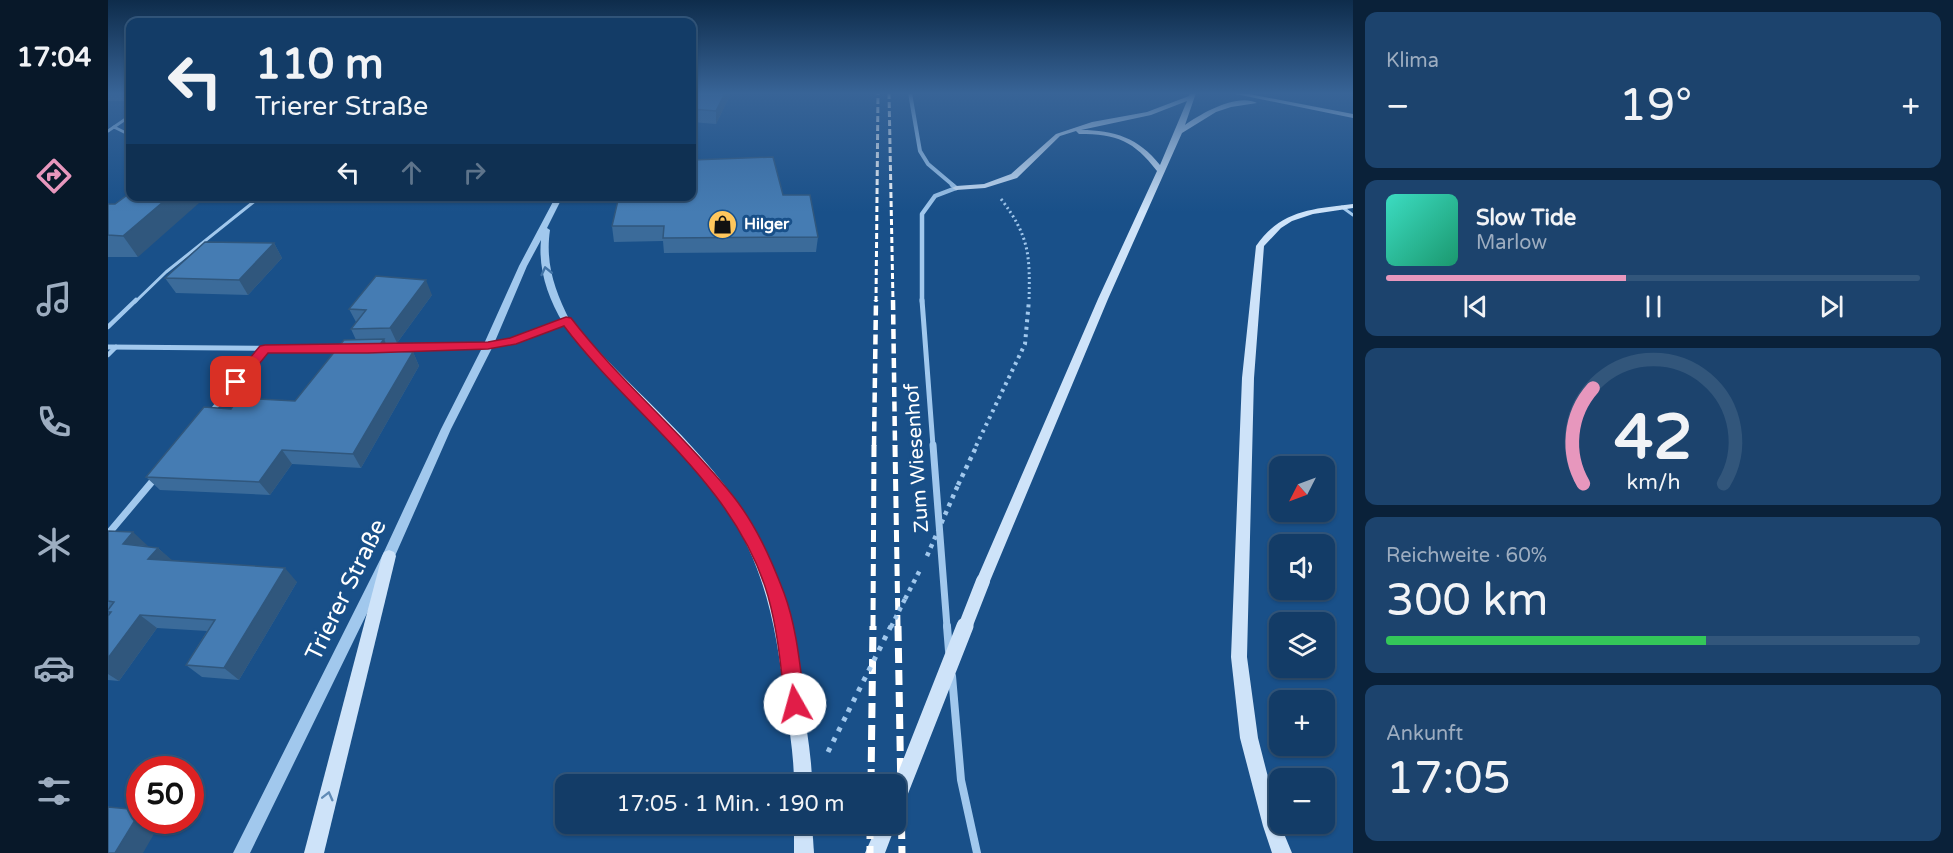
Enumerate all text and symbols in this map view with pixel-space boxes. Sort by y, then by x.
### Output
text: 110 m [255,39,384,90]
text: 17:04 [17,41,91,74]
icon: left [156,42,234,120]
text: Klima [1386,49,1439,73]
text: 19° [1619,79,1692,133]
text: − [1386,87,1410,126]
text: + [1901,87,1920,126]
text: Trierer Straße [255,90,428,123]
icon: directions [33,155,75,197]
icon: left [332,156,365,189]
icon: ahead [395,156,428,189]
icon: right [458,156,491,189]
text: Slow Tide [1476,205,1576,231]
shop icon: Hilger [707,208,739,240]
place label: Hilger [744,214,790,234]
text: Marlow [1476,231,1547,255]
one-way arrow [541,266,554,276]
icon: music [33,278,75,320]
icon: previous [1459,290,1492,323]
icon: pause [1637,290,1670,323]
icon: next [1815,290,1848,323]
pin [210,356,261,407]
icon: arrive [219,365,252,398]
street label: Zum Wiesenhof [900,382,934,534]
icon: phone [33,401,75,443]
text: 42 [1614,401,1692,476]
north arrow [1269,456,1335,522]
map controls [1269,456,1335,834]
text: km/h [1626,469,1680,495]
street label: Trierer Straße [299,514,393,666]
icon: climate [33,524,75,566]
button: sound [1269,534,1335,600]
text: Reichweite · 60% [1386,544,1547,568]
text: 300 km [1386,574,1548,628]
button: layers [1269,612,1335,678]
icon: car [33,647,75,689]
position arrow [763,672,827,736]
button: + [1269,690,1335,756]
text: Ankunft [1386,722,1463,746]
text: 17:05 [1386,752,1511,806]
speed limit sign: 50 [126,756,204,834]
button: − [1269,768,1335,834]
icon: filters [33,770,75,812]
one-way arrow [321,791,334,801]
text: 17:05 · 1 Min. · 190 m [617,791,844,817]

